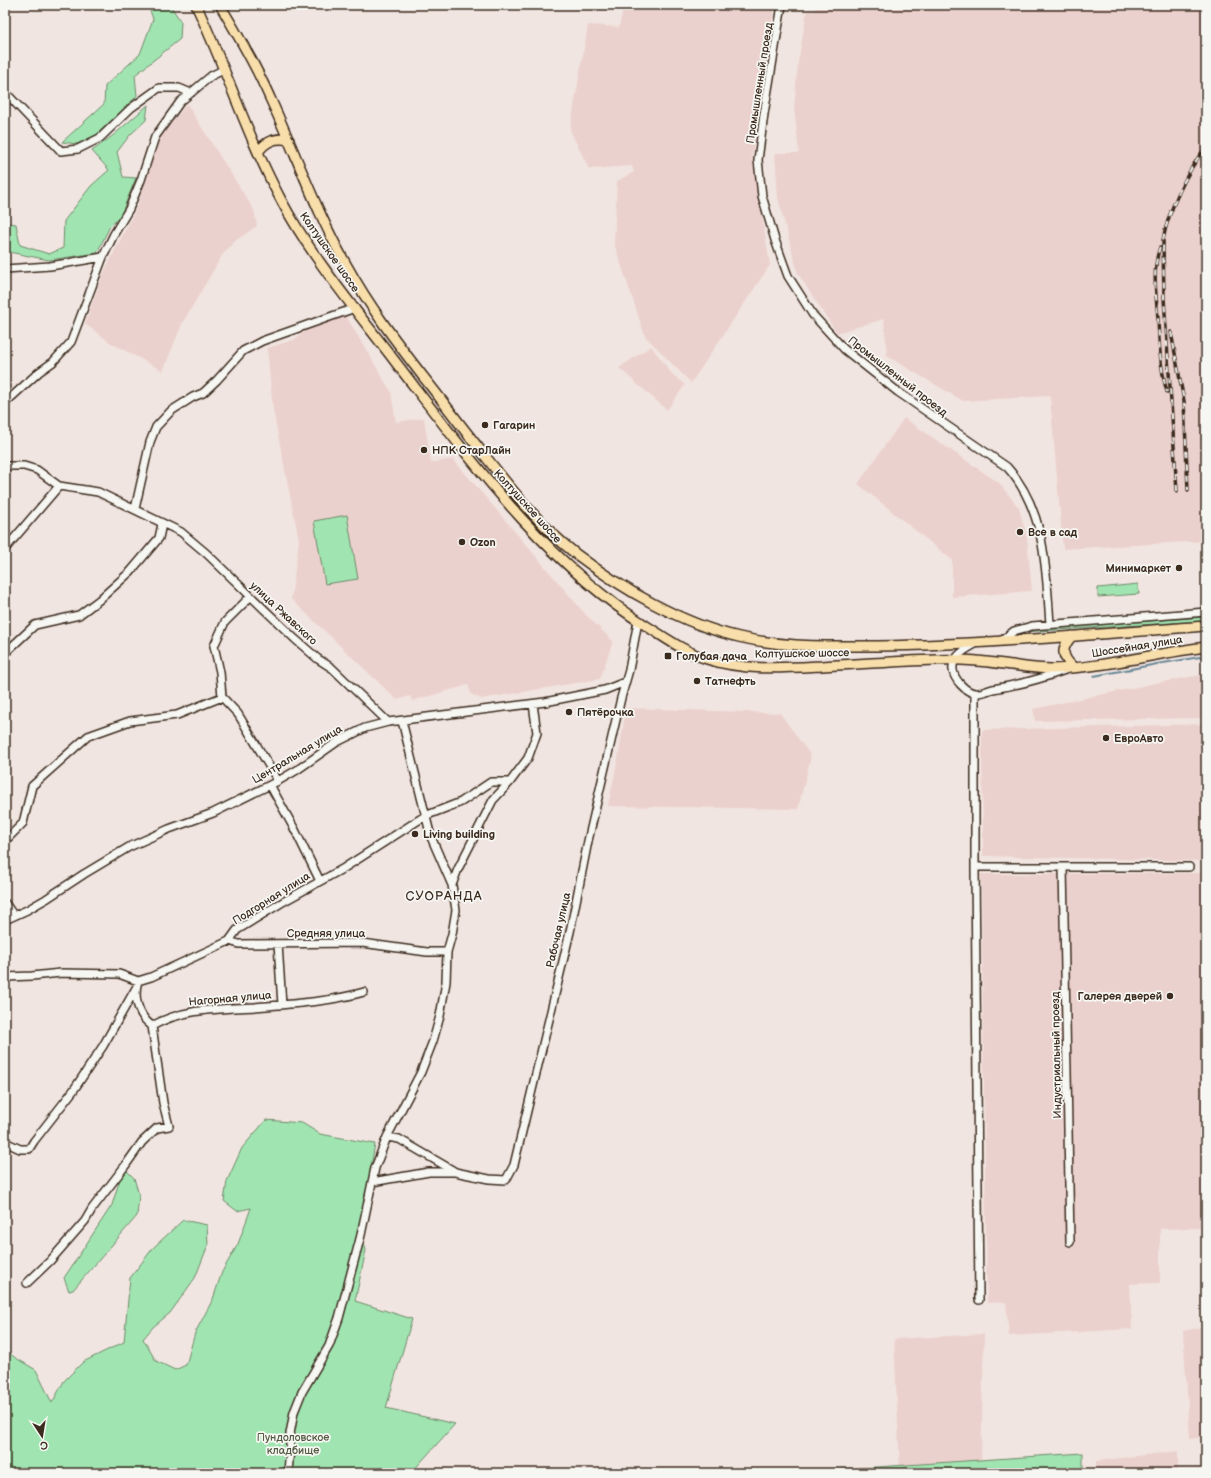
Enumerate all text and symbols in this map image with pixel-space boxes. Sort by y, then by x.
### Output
street label: Промышленный проезд [744,21,776,144]
street label: Колтушское шоссе [297,210,362,295]
street label: Промышленный проезд [846,334,950,419]
place label: Гагарин [493,419,535,432]
marker: Гагарин [480,420,490,430]
place label: НПК СтарЛайн [432,444,511,457]
marker: НПК СтарЛайн [419,445,429,455]
street label: Колтушское шоссе [491,467,564,546]
place label: Все в сад [1028,526,1078,539]
marker: Все в сад [1015,527,1025,537]
place label: Ozon [470,536,496,549]
marker: Ozon [457,537,467,547]
place label: Минимаркет [1105,562,1172,575]
marker: Минимаркет [1174,563,1184,573]
street label: улица Ржавского [248,579,320,648]
street label: Шоссейная улица [1091,633,1184,660]
street label: Колтушское шоссе [755,646,849,661]
place label: Голубая дача [676,650,748,663]
marker: Голубая дача [663,651,673,661]
place label: Татнефть [705,675,756,688]
marker: Татнефть [692,676,702,686]
place label: Пятёрочка [577,706,634,719]
marker: Пятёрочка [564,707,574,717]
street label: Центральная улица [250,722,345,786]
place label: ЕвроАвто [1114,732,1164,745]
marker: ЕвроАвто [1101,733,1111,743]
place label: Living building [423,828,495,841]
marker: Living building [410,829,420,839]
street label: Подгорная улица [230,869,313,927]
district label: СУОРАНДА [405,888,483,904]
street label: Рабочая улица [544,891,574,969]
street label: Средняя улица [287,927,366,940]
street label: Нагорная улица [188,988,272,1009]
place label: Галерея дверей [1078,990,1162,1003]
street label: Индустриальный проезд [1049,991,1064,1119]
marker: Галерея дверей [1165,991,1175,1001]
north arrow [22,1416,62,1456]
park label: Пундоловское кладбище [257,1431,329,1457]
text: С [39,1438,49,1453]

